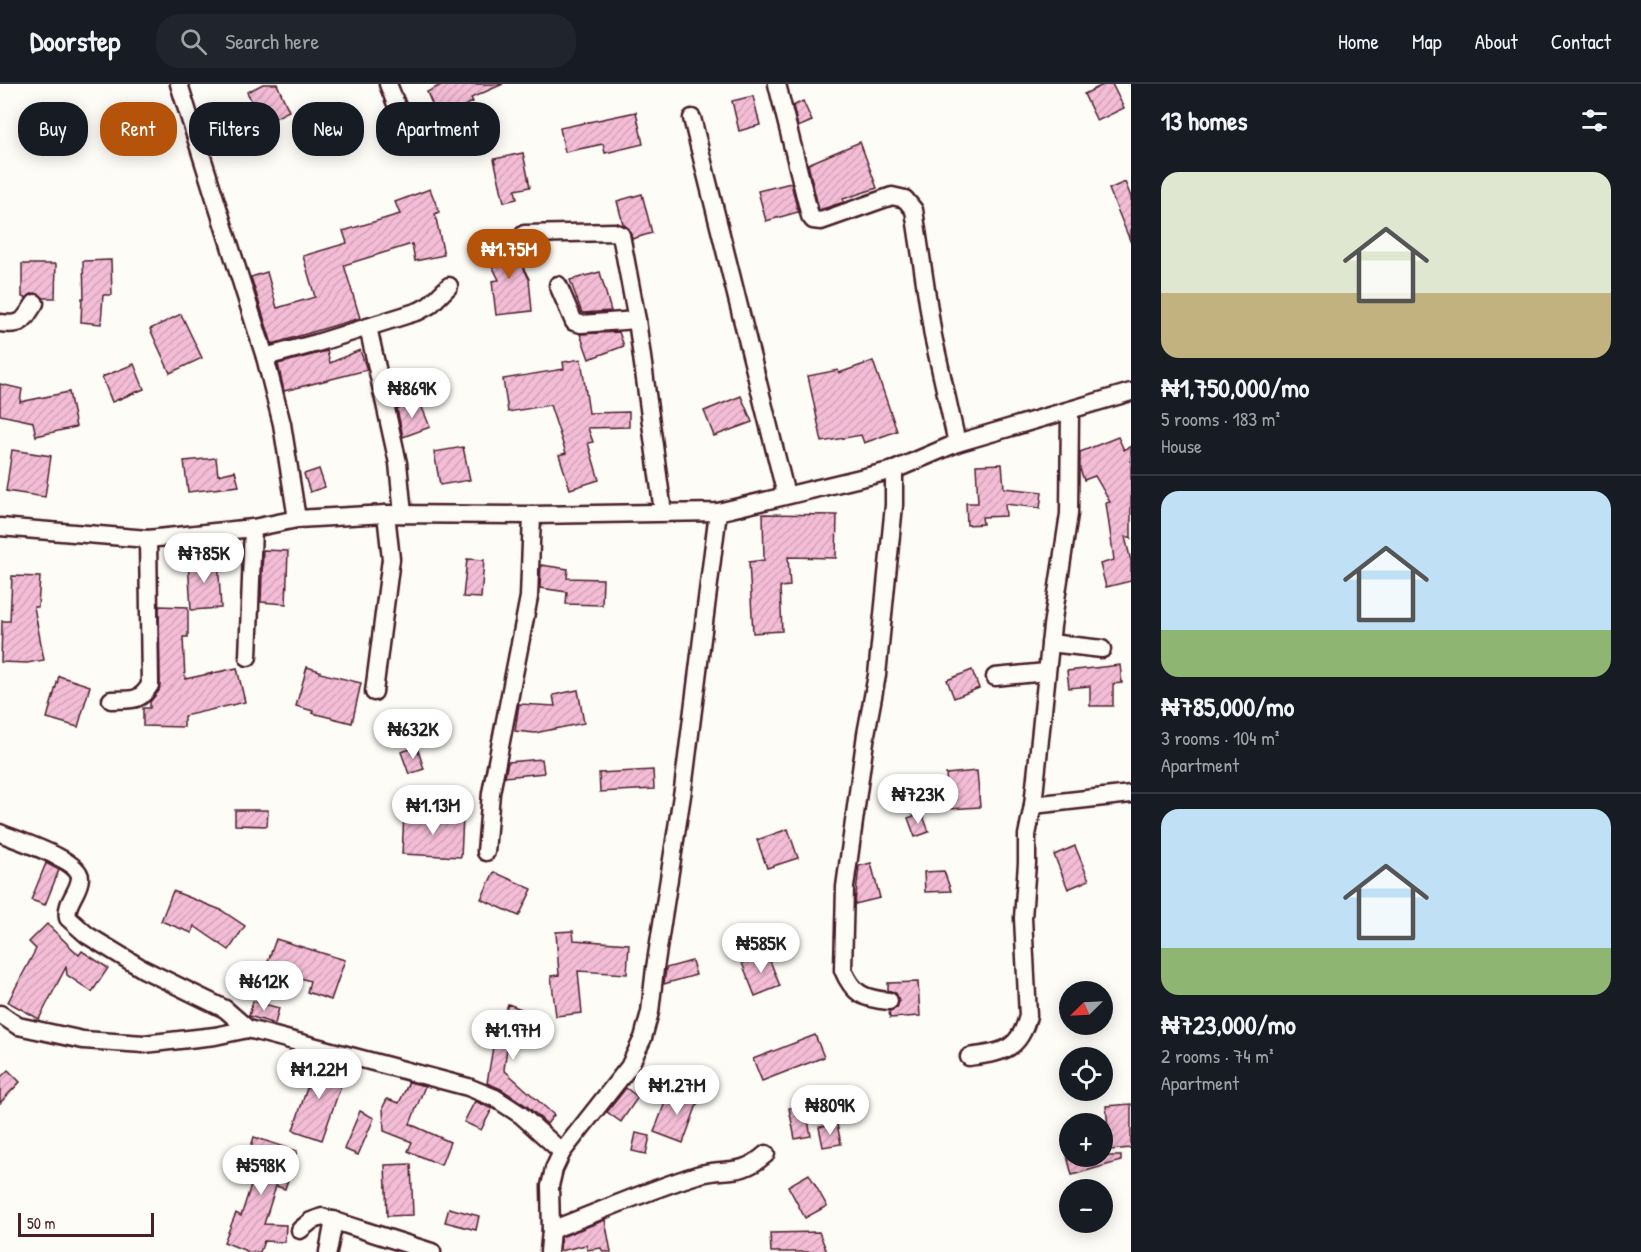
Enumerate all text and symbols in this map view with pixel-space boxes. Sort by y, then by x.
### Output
search box [156,14,576,68]
text: Doorstep [30,22,120,60]
icon: search [177,25,210,58]
text: Search here [225,26,319,56]
text: Home [1338,27,1379,56]
text: Map [1412,27,1442,56]
text: About [1475,27,1518,56]
text: Contact [1551,27,1611,56]
chip: Buy [18,102,88,156]
chip: Rent [100,102,177,156]
chip: Filters [189,102,280,156]
chip: New [292,102,364,156]
chip: Apartment [376,102,500,156]
text: 13 homes [1161,103,1248,138]
icon: filters [1578,104,1611,137]
icon: home [1332,211,1440,319]
pin: ₦1.75M [460,229,558,280]
text: ₦1.75M [481,235,537,262]
pin: ₦869K [370,368,454,419]
text: ₦1,750,000/mo [1161,370,1309,405]
text: ₦869K [388,374,436,401]
text: 5 rooms · 183 m² [1161,405,1280,432]
text: House [1161,432,1202,459]
icon: home [1332,530,1440,638]
pin: ₦785K [162,533,246,584]
text: ₦785K [178,539,230,566]
text: ₦785,000/mo [1161,689,1294,724]
pin: ₦632K [371,709,455,760]
text: ₦632K [387,715,439,742]
text: 3 rooms · 104 m² [1161,724,1279,751]
text: Apartment [1161,751,1239,778]
pin: ₦723K [876,774,960,825]
text: ₦723K [891,780,945,807]
pin: ₦1.13M [384,785,482,836]
text: ₦1.13M [406,791,460,818]
icon: home [1332,848,1440,956]
pin: ₦585K [719,923,803,974]
text: ₦585K [736,929,786,956]
pin: ₦612K [222,961,306,1012]
text: ₦612K [239,967,289,994]
north arrow [1059,981,1113,1035]
map controls [1059,981,1113,1233]
text: ₦723,000/mo [1161,1007,1296,1042]
pin: ₦1.97M [464,1010,562,1061]
text: ₦1.97M [485,1016,541,1043]
text: 2 rooms · 74 m² [1161,1042,1273,1069]
button: locate [1059,1047,1113,1101]
pin: ₦1.22M [270,1049,368,1100]
text: ₦1.22M [291,1055,347,1082]
pin: ₦1.27M [628,1065,726,1116]
text: Apartment [1161,1069,1239,1096]
text: ₦1.27M [648,1071,706,1098]
pin: ₦809K [788,1085,872,1136]
text: ₦809K [805,1091,855,1118]
button: + [1059,1113,1113,1167]
pin: ₦598K [219,1145,303,1196]
text: ₦598K [236,1151,286,1178]
button: − [1059,1179,1113,1233]
scale bar [18,1210,154,1238]
text: 50 m [27,1212,56,1234]

